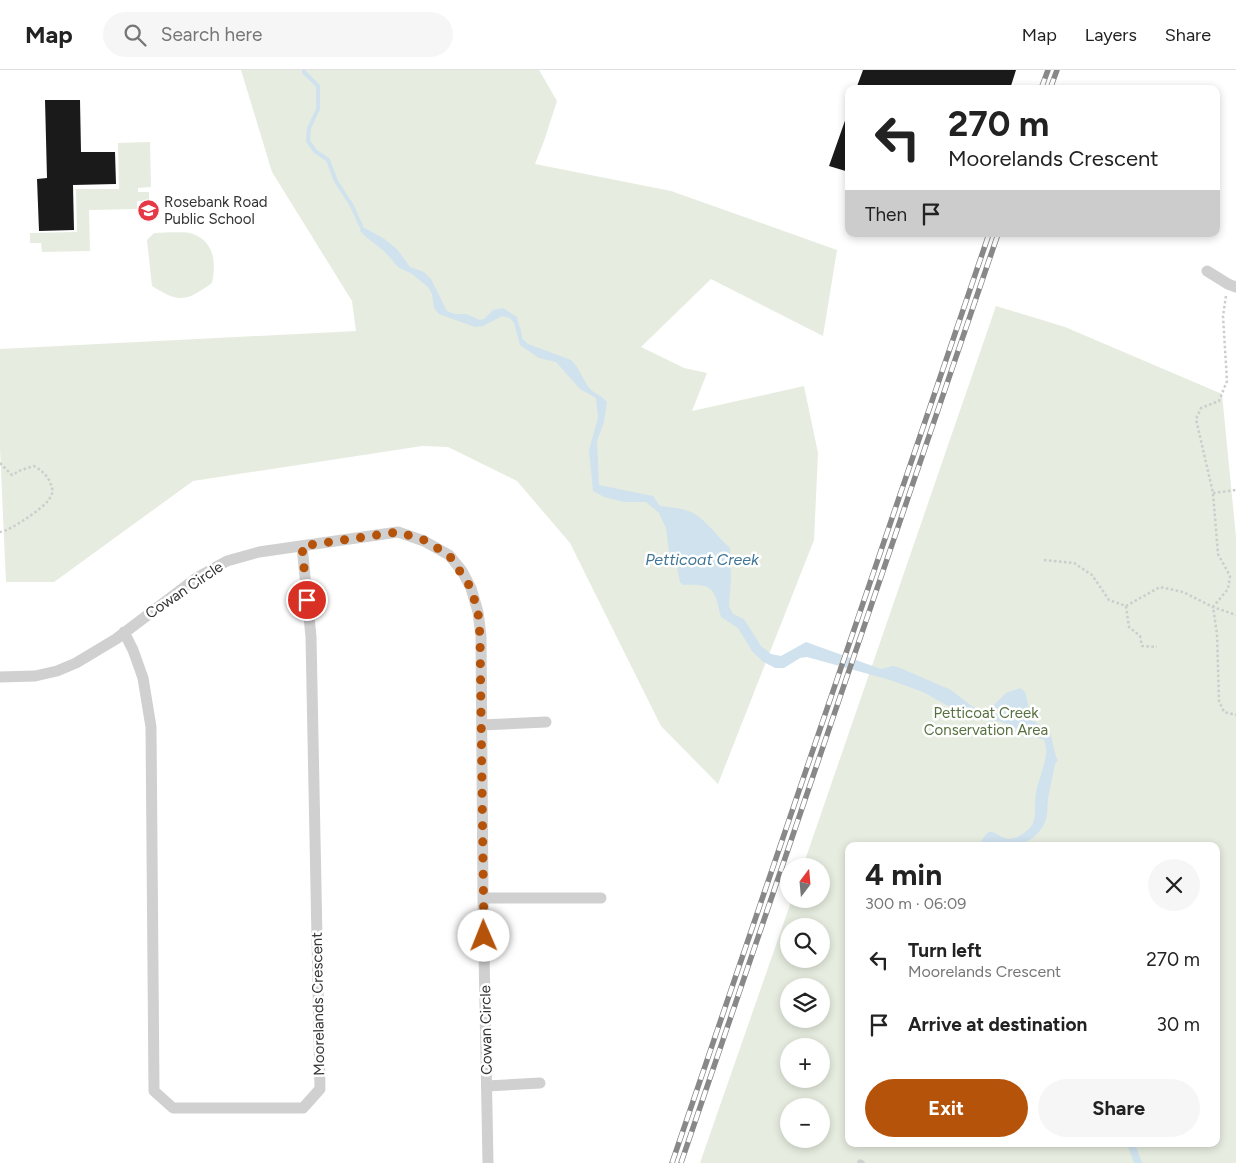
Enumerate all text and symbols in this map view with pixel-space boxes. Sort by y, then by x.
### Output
search box [103,12,453,57]
text: Map [25,20,73,49]
icon: search [121,21,149,49]
text: Search here [161,23,262,46]
text: Map [1022,24,1057,46]
text: Layers [1085,24,1137,46]
text: Share [1165,24,1211,46]
text: 270 m [948,103,1049,145]
icon: left [865,105,930,170]
text: Moorelands Crescent [948,145,1159,172]
place label: Rosebank Road Public School [164,193,268,228]
school or university icon: Rosebank Road Public School [136,199,160,223]
icon: arrive [917,200,945,228]
text: Then [865,203,907,226]
water label: Petticoat Creek [645,550,760,569]
street label: Cowan Circle [142,557,226,623]
pin [286,579,328,621]
icon: arrive [293,586,321,614]
park label: Petticoat Creek Conservation Area [924,704,1048,739]
text: 4 min [865,856,942,893]
north arrow [780,858,830,908]
map controls [780,858,830,1148]
button: close [1148,859,1200,911]
text: 300 m · 06:09 [865,894,966,913]
position arrow [457,909,509,961]
button: search [780,918,830,968]
street label: Moorelands Crescent [308,932,328,1076]
text: Turn left [908,939,982,962]
icon: left [865,946,893,974]
text: 270 m [1146,948,1200,971]
text: Moorelands Crescent [908,962,1061,981]
button: layers [780,978,830,1028]
street label: Cowan Circle [476,985,496,1075]
icon: arrive [865,1011,893,1039]
text: Arrive at destination [908,1013,1087,1036]
text: 30 m [1157,1013,1200,1036]
button: + [780,1038,830,1088]
button: Exit [865,1079,1028,1137]
button: Share [1038,1079,1200,1137]
button: − [780,1098,830,1148]

